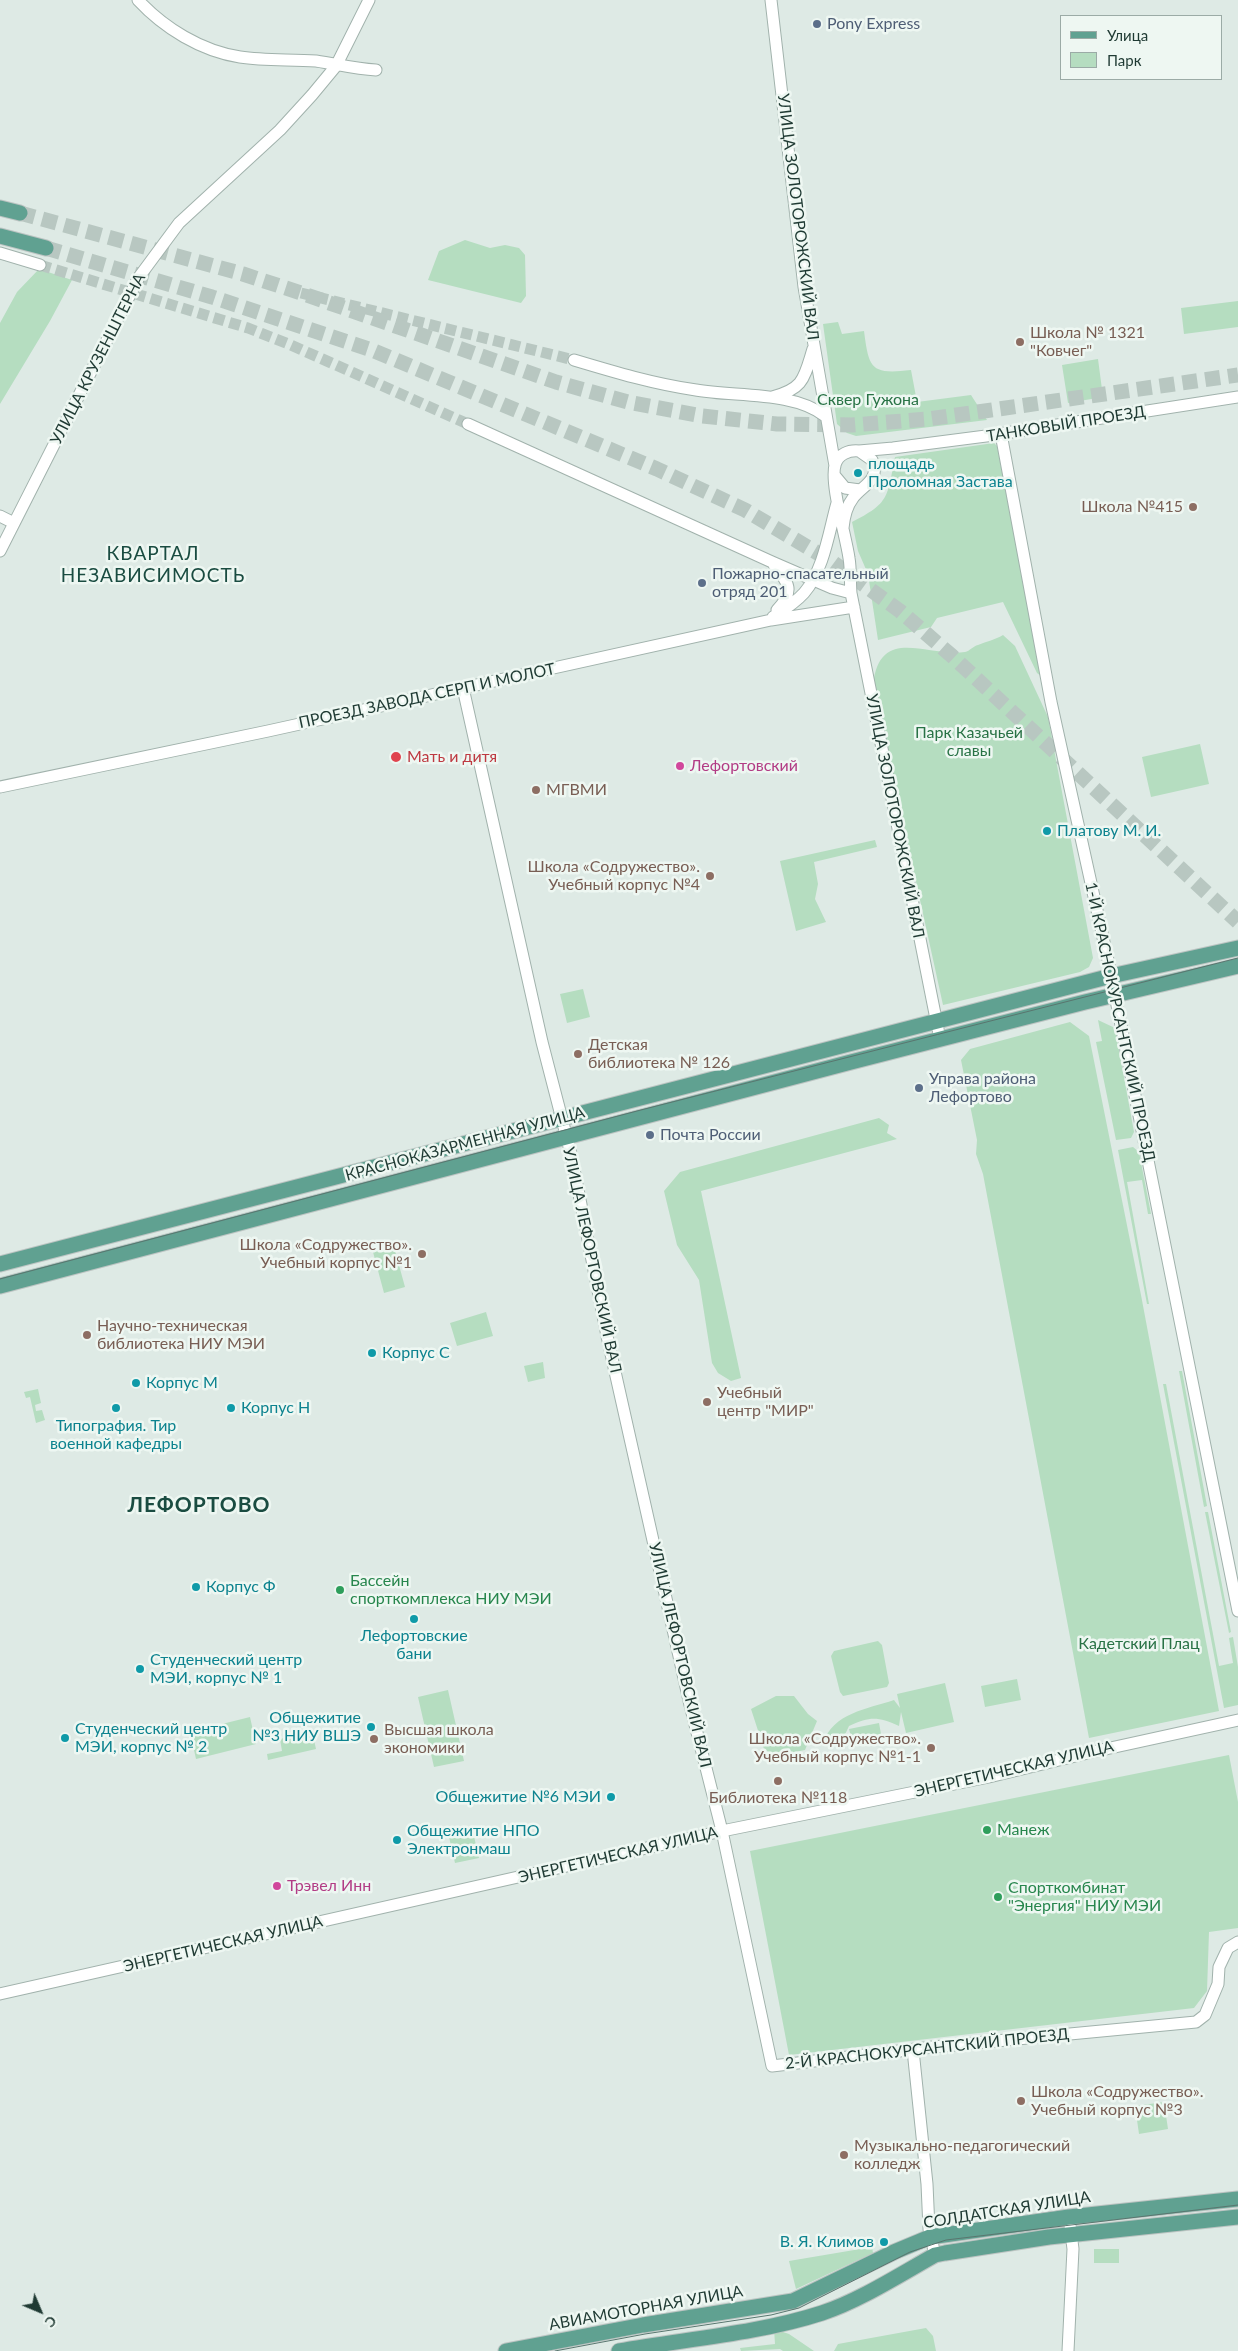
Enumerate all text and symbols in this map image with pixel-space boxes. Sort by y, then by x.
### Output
place label: Pony Express [827,14,920,34]
legend [1060,15,1223,80]
marker: Pony Express [811,18,823,30]
text: Улица [1107,26,1148,44]
text: Парк [1107,51,1141,69]
street label: УЛИЦА ЗОЛОТОРОЖСКИЙ ВАЛ [773,93,823,341]
street label: УЛИЦА КРУЗЕНШТЕРНА [46,270,150,448]
place label: Школа № 1321 "Ковчег" [1030,323,1145,361]
marker: Школа № 1321 "Ковчег" [1014,336,1026,348]
park label: Сквер Гужона [817,390,919,410]
street label: ТАНКОВЫЙ ПРОЕЗД [985,402,1147,446]
place label: площадь Проломная Застава [868,454,1013,492]
marker: площадь Проломная Застава [852,467,864,479]
place label: Школа №415 [1081,497,1183,517]
marker: Школа №415 [1187,501,1199,513]
district label: КВАРТАЛ НЕЗАВИСИМОСТЬ [59,543,247,587]
place label: Пожарно-спасательный отряд 201 [712,564,889,602]
marker: Пожарно-спасательный отряд 201 [696,577,708,589]
street label: ПРОЕЗД ЗАВОДА СЕРП И МОЛОТ [297,659,557,733]
street label: УЛИЦА ЗОЛОТОРОЖСКИЙ ВАЛ [862,692,928,940]
park label: Парк Казачьей славы [915,723,1023,761]
place label: Мать и дитя [407,747,497,767]
marker: Мать и дитя [389,750,403,764]
place label: Лефортовский [690,756,798,776]
marker: Лефортовский [674,760,686,772]
place label: МГВМИ [546,780,607,800]
marker: МГВМИ [530,784,542,796]
place label: Платову М. И. [1057,821,1161,841]
marker: Платову М. И. [1041,825,1053,837]
place label: Школа «Содружество». Учебный корпус №4 [528,857,700,895]
marker: Школа «Содружество». Учебный корпус №4 [704,870,716,882]
street label: 1-Й КРАСНОКУРСАНТСКИЙ ПРОЕЗД [1081,880,1159,1164]
place label: Детская библиотека № 126 [588,1035,730,1073]
marker: Детская библиотека № 126 [572,1048,584,1060]
place label: Управа района Лефортово [929,1069,1036,1107]
marker: Управа района Лефортово [913,1082,925,1094]
street label: КРАСНОКАЗАРМЕННАЯ УЛИЦА [343,1103,587,1185]
place label: Почта России [660,1125,761,1145]
marker: Почта России [644,1129,656,1141]
street label: УЛИЦА ЛЕФОРТОВСКИЙ ВАЛ [559,1145,625,1375]
place label: Школа «Содружество». Учебный корпус №1 [240,1235,412,1273]
marker: Школа «Содружество». Учебный корпус №1 [416,1248,428,1260]
place label: Научно-техническая библиотека НИУ МЭИ [97,1316,265,1354]
marker: Научно-техническая библиотека НИУ МЭИ [81,1329,93,1341]
place label: Корпус С [382,1343,450,1363]
marker: Корпус С [366,1347,378,1359]
place label: Корпус М [146,1373,218,1393]
marker: Корпус М [130,1377,142,1389]
place label: Учебный центр "МИР" [717,1383,814,1421]
marker: Учебный центр "МИР" [701,1396,713,1408]
place label: Корпус Н [241,1398,310,1418]
marker: Типография. Тир военной кафедры [110,1402,122,1414]
marker: Корпус Н [225,1402,237,1414]
place label: Типография. Тир военной кафедры [50,1416,182,1454]
district label: ЛЕФОРТОВО [126,1492,272,1518]
street label: УЛИЦА ЛЕФОРТОВСКИЙ ВАЛ [645,1540,715,1770]
place label: Бассейн спорткомплекса НИУ МЭИ [350,1571,552,1609]
place label: Корпус Ф [206,1577,275,1597]
marker: Корпус Ф [190,1581,202,1593]
marker: Бассейн спорткомплекса НИУ МЭИ [334,1584,346,1596]
marker: Лефортовские бани [408,1613,420,1625]
place label: Лефортовские бани [360,1626,468,1664]
park label: Кадетский Плац [1078,1634,1200,1654]
place label: Студенческий центр МЭИ, корпус № 1 [150,1650,302,1688]
marker: Студенческий центр МЭИ, корпус № 1 [134,1663,146,1675]
place label: Общежитие №3 НИУ ВШЭ [252,1708,361,1746]
place label: Студенческий центр МЭИ, корпус № 2 [75,1719,227,1757]
place label: Высшая школа экономики [384,1720,494,1758]
marker: Общежитие №3 НИУ ВШЭ [365,1721,377,1733]
place label: Школа «Содружество». Учебный корпус №1-1 [749,1729,921,1767]
marker: Студенческий центр МЭИ, корпус № 2 [59,1732,71,1744]
marker: Высшая школа экономики [368,1733,380,1745]
street label: ЭНЕРГЕТИЧЕСКАЯ УЛИЦА [912,1737,1116,1801]
marker: Школа «Содружество». Учебный корпус №1-1 [925,1742,937,1754]
marker: Библиотека №118 [772,1775,784,1787]
place label: Общежитие №6 МЭИ [435,1787,601,1807]
place label: Библиотека №118 [709,1788,847,1808]
marker: Общежитие №6 МЭИ [605,1791,617,1803]
place label: Манеж [997,1820,1050,1840]
place label: Общежитие НПО Электронмаш [407,1821,540,1859]
street label: ЭНЕРГЕТИЧЕСКАЯ УЛИЦА [516,1823,720,1887]
marker: Манеж [981,1824,993,1836]
marker: Общежитие НПО Электронмаш [391,1834,403,1846]
place label: Трэвел Инн [287,1876,371,1896]
place label: Спорткомбинат "Энергия" НИУ МЭИ [1008,1878,1161,1916]
marker: Трэвел Инн [271,1880,283,1892]
marker: Спорткомбинат "Энергия" НИУ МЭИ [992,1891,1004,1903]
street label: ЭНЕРГЕТИЧЕСКАЯ УЛИЦА [121,1912,325,1976]
street label: 2-Й КРАСНОКУРСАНТСКИЙ ПРОЕЗД [784,2025,1070,2073]
place label: Школа «Содружество». Учебный корпус №3 [1031,2082,1203,2120]
marker: Школа «Содружество». Учебный корпус №3 [1015,2095,1027,2107]
place label: Музыкально-педагогический колледж [854,2136,1070,2174]
marker: Музыкально-педагогический колледж [838,2149,850,2161]
street label: СОЛДАТСКАЯ УЛИЦА [922,2187,1092,2233]
place label: В. Я. Климов [780,2232,874,2252]
marker: В. Я. Климов [878,2236,890,2248]
street label: АВИАМОТОРНАЯ УЛИЦА [548,2281,744,2335]
north arrow [15,2286,65,2336]
text: С [42,2313,60,2331]

